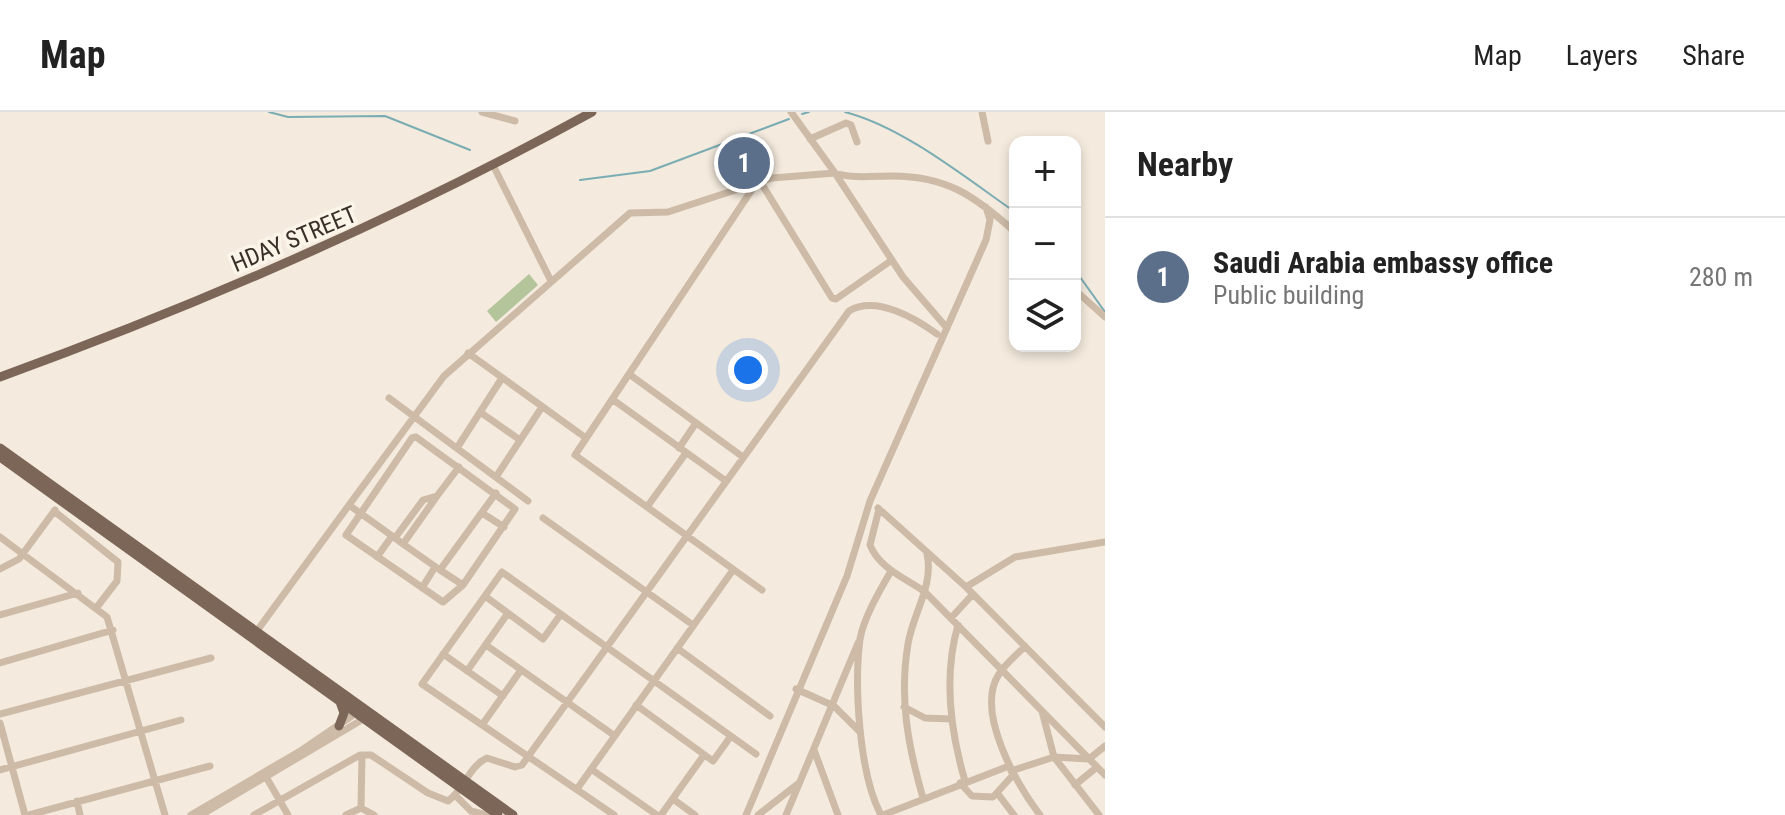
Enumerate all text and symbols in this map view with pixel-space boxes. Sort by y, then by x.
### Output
text: Map [40,33,106,77]
text: Map [1473,39,1522,72]
text: Layers [1566,39,1638,72]
text: Share [1682,39,1745,72]
pin: 1 [718,133,770,193]
map controls [1009,136,1081,352]
button: + [1009,136,1081,208]
text: Nearby [1137,144,1233,184]
street label: HDAY STREET [227,200,361,278]
button: − [1009,208,1081,280]
text: Saudi Arabia embassy office [1213,245,1553,280]
text: 1 [1156,262,1170,292]
text: 280 m [1689,262,1753,292]
button: layers [1009,280,1081,352]
text: Public building [1213,280,1364,310]
your location [728,350,768,390]

